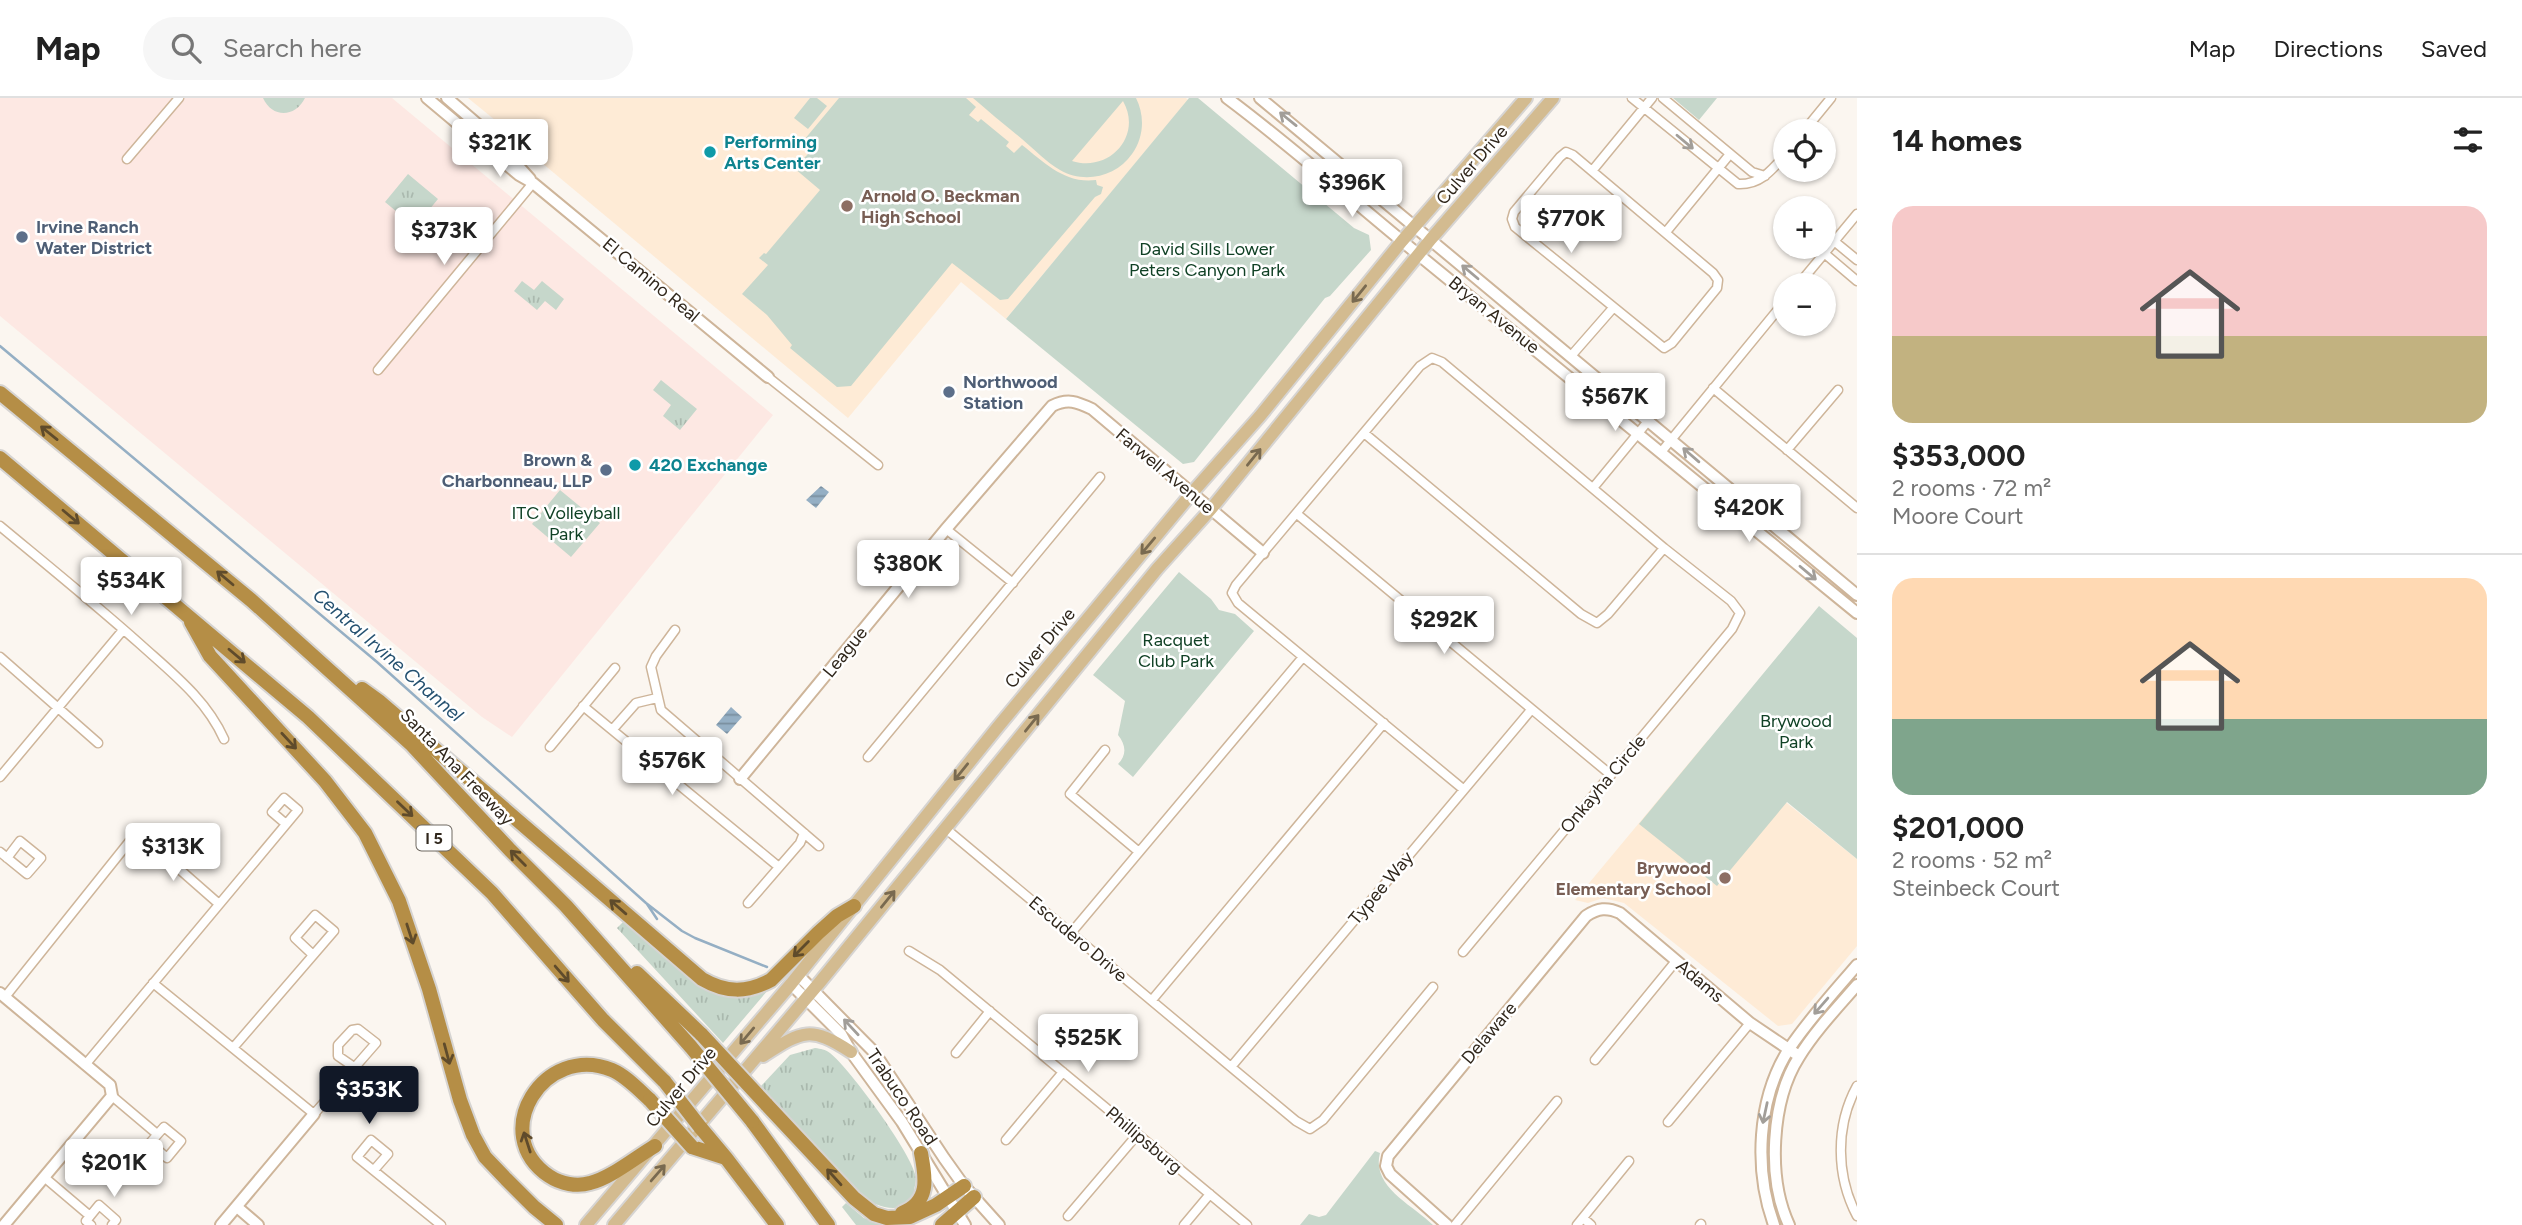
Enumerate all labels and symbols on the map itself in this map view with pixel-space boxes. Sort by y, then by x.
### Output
one-way arrow [1279,112,1297,127]
pin: $321K [451,120,549,179]
street label: Culver Drive [1432,121,1513,209]
place label: Performing Arts Center [724,131,821,174]
one-way arrow [1675,134,1693,149]
marker: Performing Arts Center [702,144,718,160]
pin: $396K [1303,159,1401,219]
place label: Arnold O. Beckman High School [861,185,1020,228]
pin: $770K [1522,195,1620,255]
marker: Arnold O. Beckman High School [839,198,855,214]
pin: $373K [395,208,493,267]
place label: Irvine Ranch Water District [36,216,152,259]
marker: Irvine Ranch Water District [14,229,30,245]
street label: El Camino Real [598,233,704,327]
park label: David Sills Lower Peters Canyon Park [1129,238,1285,281]
one-way arrow [1461,264,1479,280]
street label: Bryan Avenue [1444,272,1544,359]
one-way arrow [1352,285,1367,303]
place label: Northwood Station [963,371,1058,414]
pin: $567K [1566,374,1664,433]
marker: Northwood Station [941,384,957,400]
street label: Farwell Avenue [1111,423,1219,519]
one-way arrow [41,425,59,441]
one-way arrow [1683,447,1701,463]
one-way arrow [1246,448,1262,466]
place label: Brown & Charbonneau, LLP [442,449,592,492]
place label: 420 Exchange [649,454,767,476]
marker: 420 Exchange [627,457,643,473]
marker: Brown & Charbonneau, LLP [598,462,614,478]
pin: $420K [1700,484,1798,544]
park label: ITC Volleyball Park [511,502,621,545]
one-way arrow [62,510,80,525]
one-way arrow [1140,537,1156,555]
pin: $380K [859,540,957,600]
pin: $534K [82,558,180,617]
one-way arrow [1799,565,1817,581]
one-way arrow [216,570,234,586]
water label: Central Irvine Channel [308,583,468,727]
pin: $292K [1395,596,1493,656]
street label: Culver Drive [1000,603,1080,693]
street label: League [818,622,872,682]
park label: Racquet Club Park [1138,629,1214,672]
one-way arrow [228,648,246,664]
street label: Santa Ana Freeway [396,704,519,830]
park label: Brywood Park [1760,710,1832,753]
one-way arrow [1024,714,1039,732]
street label: Onkayha Circle [1556,730,1651,838]
one-way arrow [280,732,297,749]
pin: $576K [623,738,721,797]
one-way arrow [954,762,969,780]
one-way arrow [396,801,413,818]
pin: $313K [124,824,222,883]
road number: I 5 [416,825,452,850]
street label: Typee Way [1344,846,1418,929]
one-way arrow [510,849,527,866]
place label: Brywood Elementary School [1556,857,1711,900]
marker: Brywood Elementary School [1717,870,1733,886]
one-way arrow [880,890,895,908]
street label: Escudero Drive [1024,891,1132,987]
one-way arrow [610,899,628,915]
one-way arrow [405,923,418,945]
one-way arrow [793,941,810,958]
street label: Adams [1672,955,1728,1007]
one-way arrow [554,964,570,982]
street label: Delaware [1457,997,1521,1068]
one-way arrow [1813,997,1830,1014]
pin: $525K [1039,1014,1137,1074]
one-way arrow [842,1019,859,1036]
one-way arrow [739,1026,755,1044]
street label: Culver Drive [641,1042,721,1132]
one-way arrow [441,1043,454,1065]
street label: Trabuco Road [862,1045,942,1149]
pin: $353K [320,1066,418,1126]
one-way arrow [1758,1101,1772,1124]
street label: Phillipsburg [1101,1102,1187,1178]
one-way arrow [519,1131,532,1153]
pin: $201K [65,1140,163,1199]
one-way arrow [650,1165,666,1183]
one-way arrow [826,1168,842,1186]

